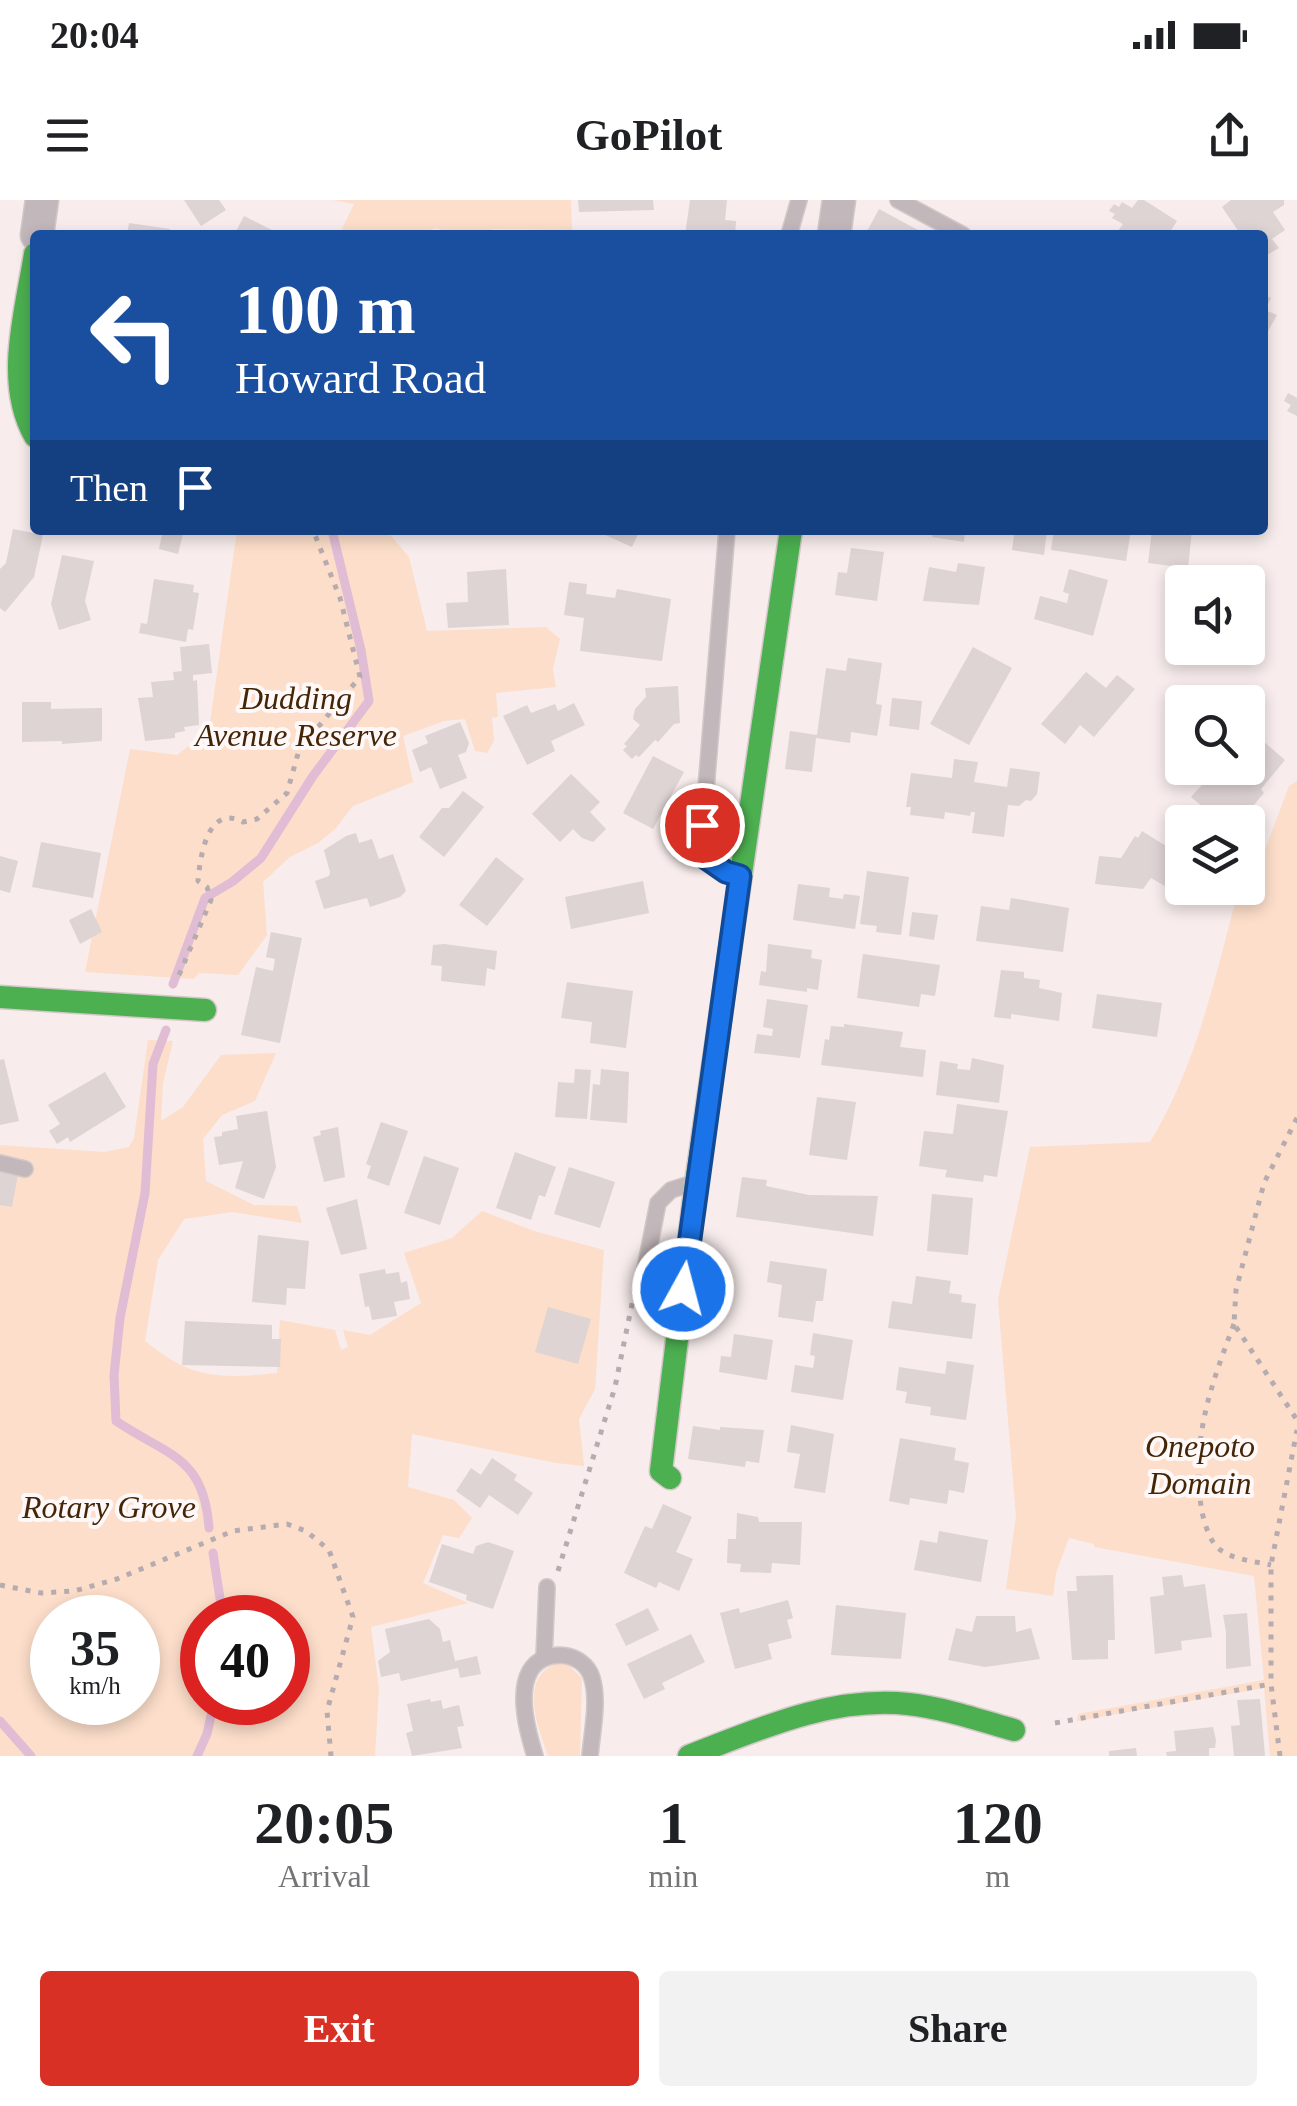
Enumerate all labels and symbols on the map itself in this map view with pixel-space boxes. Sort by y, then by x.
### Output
park label: Dudding Avenue Reserve [193,680,397,753]
pin [660,783,745,868]
position arrow [631,1237,735,1341]
park label: Onepoto Domain [1145,1428,1255,1501]
park label: Rotary Grove [21,1489,196,1525]
speed limit sign: 40 [180,1595,310,1725]

